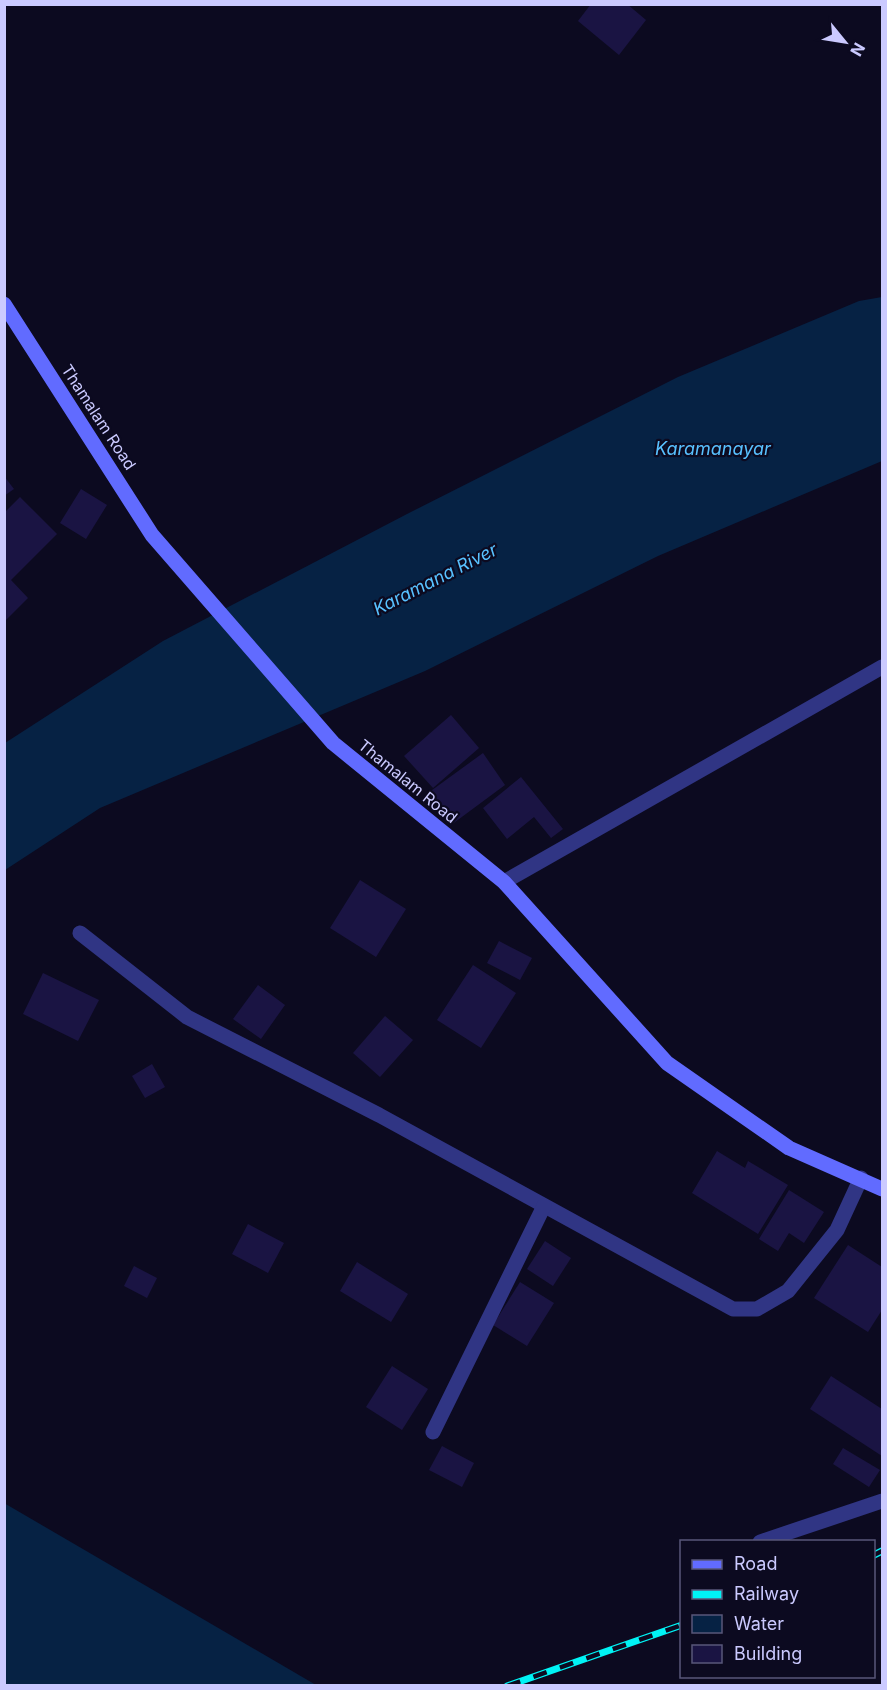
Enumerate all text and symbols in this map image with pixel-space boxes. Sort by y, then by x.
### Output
north arrow [815,12,875,72]
text: N [846,39,870,60]
street label: Thamalam Road [57,360,141,474]
water label: Karamanayar [655,438,772,459]
water label: Karamana River [369,538,502,619]
street label: Thamalam Road [354,735,462,827]
legend [680,1540,875,1678]
text: Road [734,1553,777,1574]
text: Railway [734,1583,799,1604]
text: Water [734,1613,784,1634]
text: Building [734,1643,802,1664]

